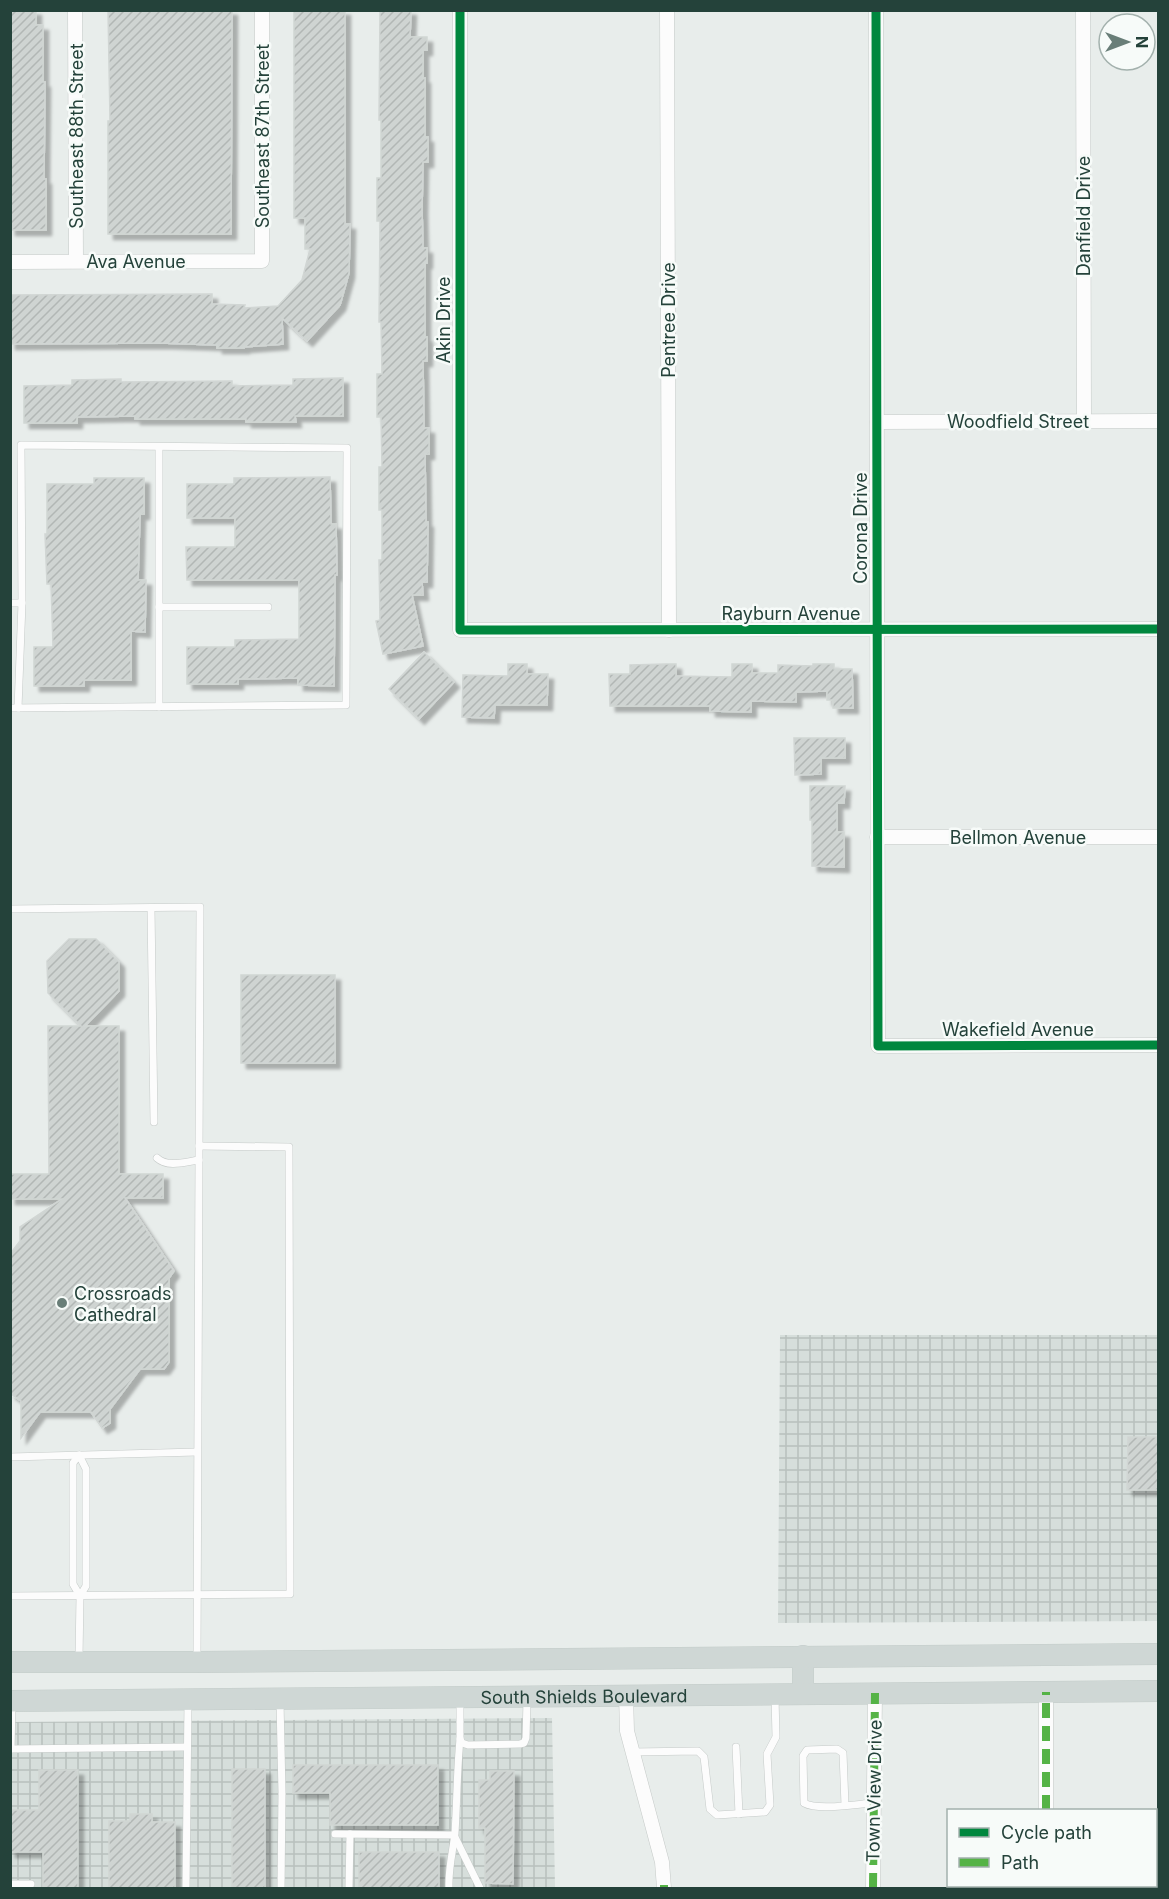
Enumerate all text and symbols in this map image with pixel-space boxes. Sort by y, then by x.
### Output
north arrow [1097,12,1157,72]
text: N [1132,36,1152,48]
street label: Southeast 88th Street [66,43,87,229]
street label: Southeast 87th Street [252,44,273,228]
street label: Danfield Drive [1073,156,1094,276]
street label: Ava Avenue [86,251,186,272]
street label: Pentree Drive [658,262,679,378]
street label: Akin Drive [433,276,454,364]
street label: Woodfield Street [947,411,1089,432]
street label: Corona Drive [850,472,871,584]
street label: Rayburn Avenue [721,603,861,624]
street label: Bellmon Avenue [950,827,1086,848]
street label: Wakefield Avenue [942,1019,1094,1040]
place label: Crossroads Cathedral [74,1283,172,1325]
marker: Crossroads Cathedral [55,1296,69,1310]
street label: South Shields Boulevard [480,1685,688,1707]
street label: Town View Drive [862,1720,886,1862]
legend [947,1809,1157,1887]
text: Cycle path [1001,1822,1092,1843]
text: Path [1001,1852,1039,1873]

